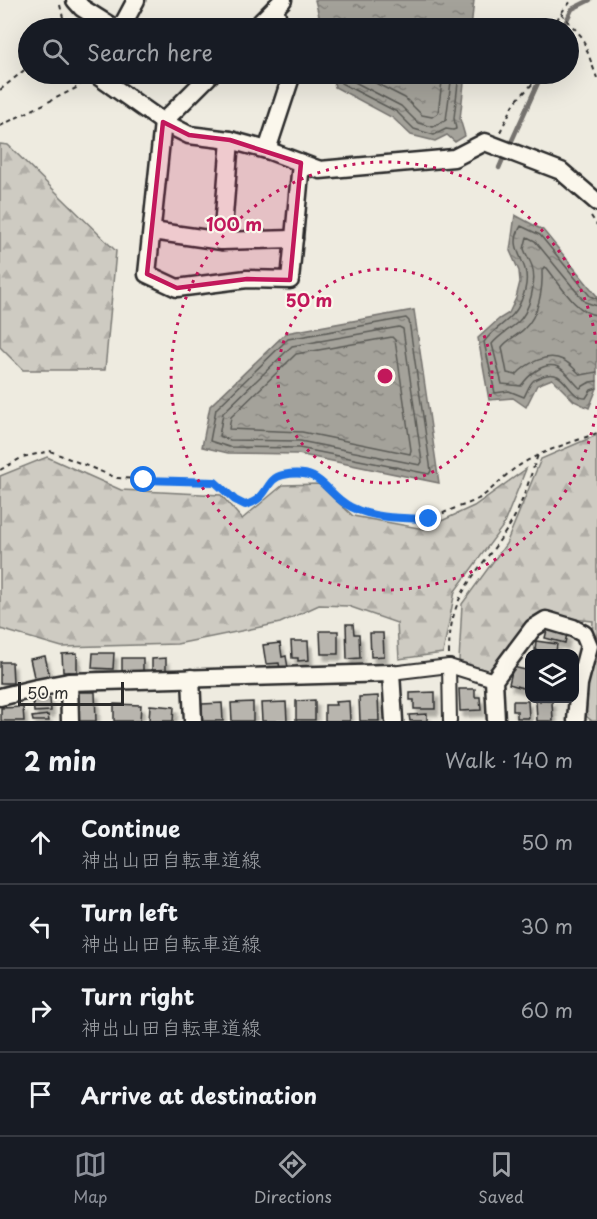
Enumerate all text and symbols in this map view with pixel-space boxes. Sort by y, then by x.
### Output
search box [18,18,579,84]
icon: search [39,35,72,68]
text: Search here [87,35,213,68]
text: 100 m [206,210,262,237]
text: 50 m [286,286,332,313]
centre of rings [375,366,395,386]
route start [130,466,156,492]
route end [415,505,441,531]
map controls [525,649,579,703]
button: layers [525,649,579,703]
scale bar [18,679,124,706]
text: 50 m [27,680,68,704]
text: 2 min [24,741,97,780]
text: Walk · 140 m [445,745,573,775]
text: Continue [81,811,180,844]
icon: ahead [24,826,57,859]
text: 50 m [521,827,573,857]
text: 神出山田自転車道線 [81,844,261,874]
text: Turn left [81,895,178,928]
icon: left [24,910,57,943]
text: 30 m [520,911,573,941]
text: 神出山田自転車道線 [81,928,261,958]
text: Turn right [81,979,194,1012]
icon: right [24,994,57,1027]
text: 60 m [521,995,573,1025]
text: 神出山田自転車道線 [81,1012,261,1042]
icon: arrive [24,1078,57,1111]
text: Arrive at destination [81,1078,317,1111]
tab: Map [73,1148,107,1208]
tab: Directions [254,1148,332,1208]
tab: Saved [478,1148,524,1208]

